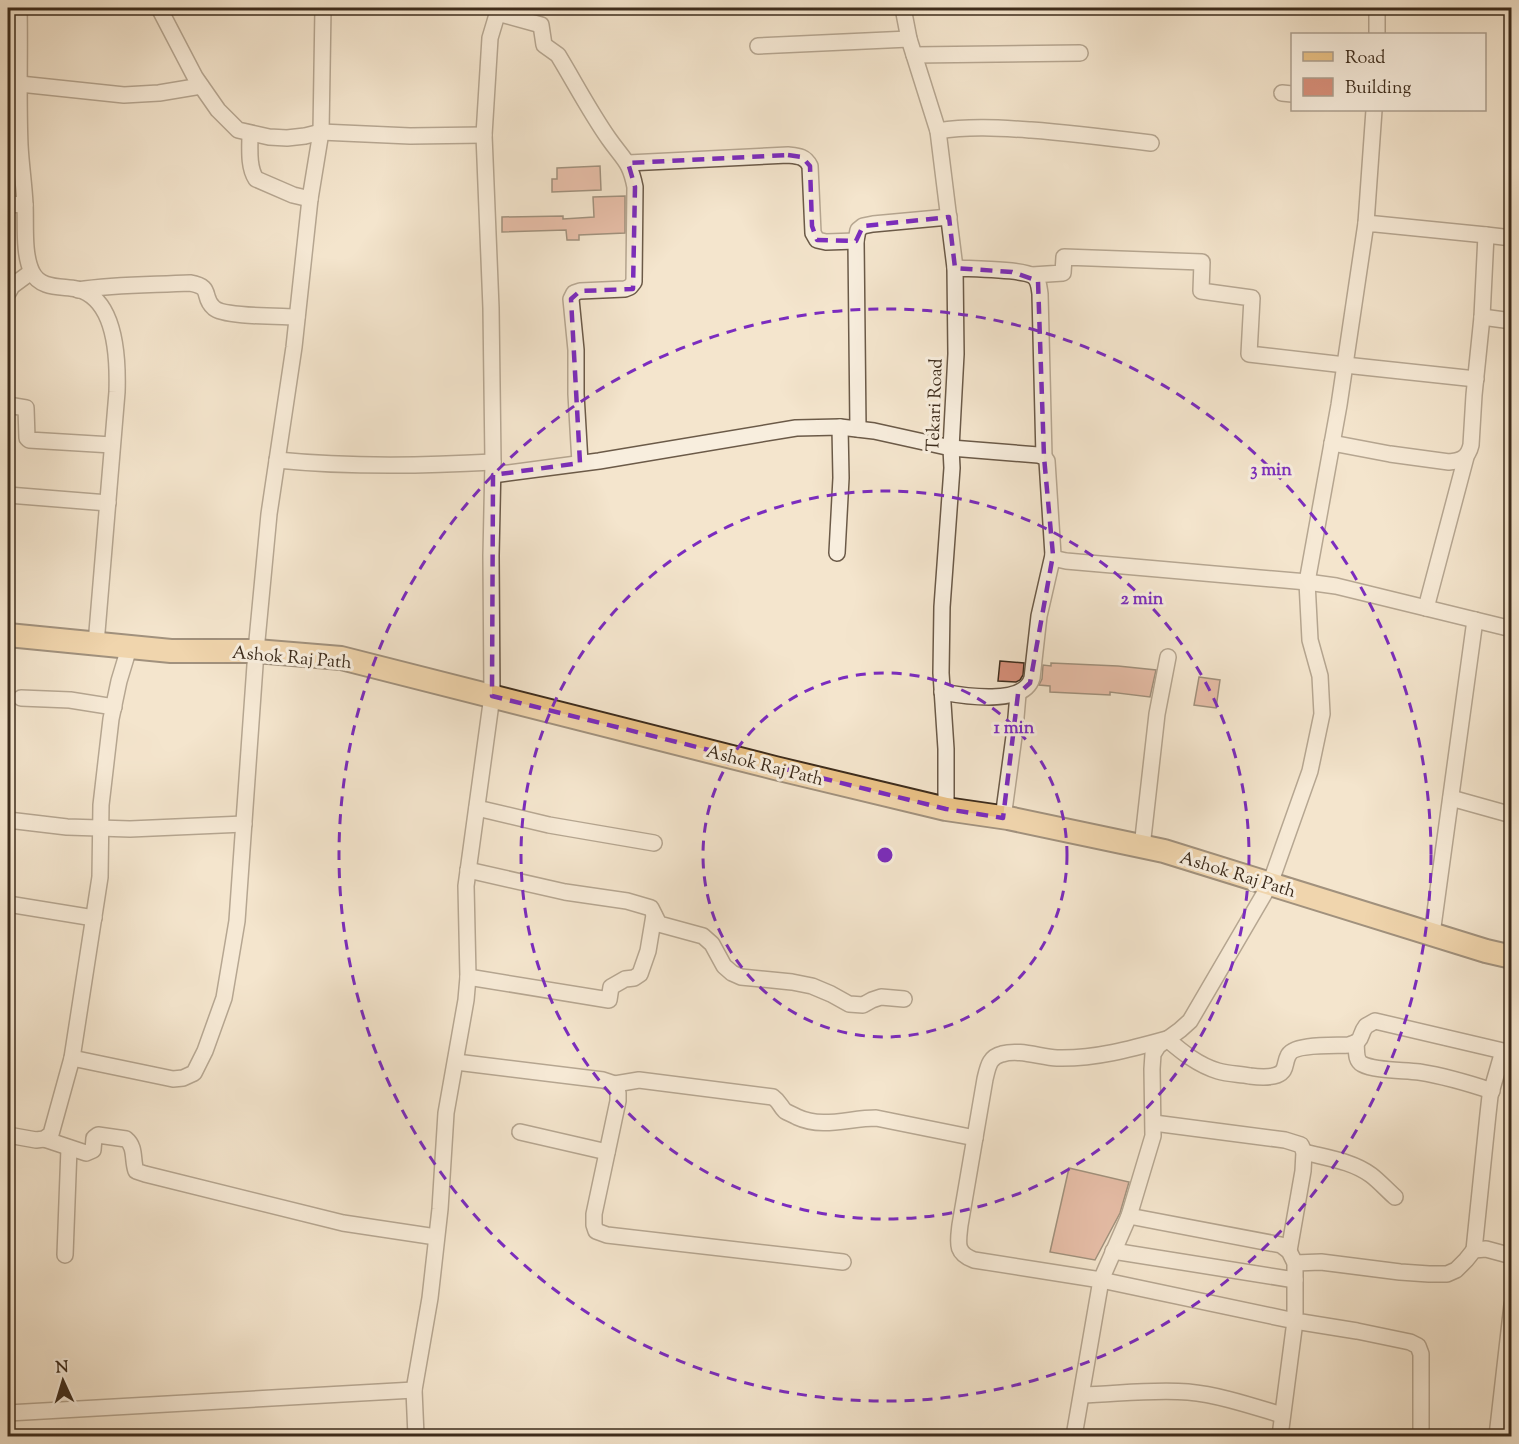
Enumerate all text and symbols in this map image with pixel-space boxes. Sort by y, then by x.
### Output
legend [1291,33,1486,111]
text: Road [1345,46,1385,72]
text: Building [1345,76,1411,102]
street label: Tekari Road [921,358,951,452]
text: 3 min [1250,458,1292,484]
text: 2 min [1121,587,1164,613]
street label: Ashok Raj Path [231,641,353,677]
text: 1 min [994,716,1035,742]
street label: Ashok Raj Path [703,740,826,794]
centre of rings [875,845,895,865]
street label: Ashok Raj Path [1176,846,1299,906]
north arrow [33,1351,93,1411]
text: N [55,1357,70,1380]

